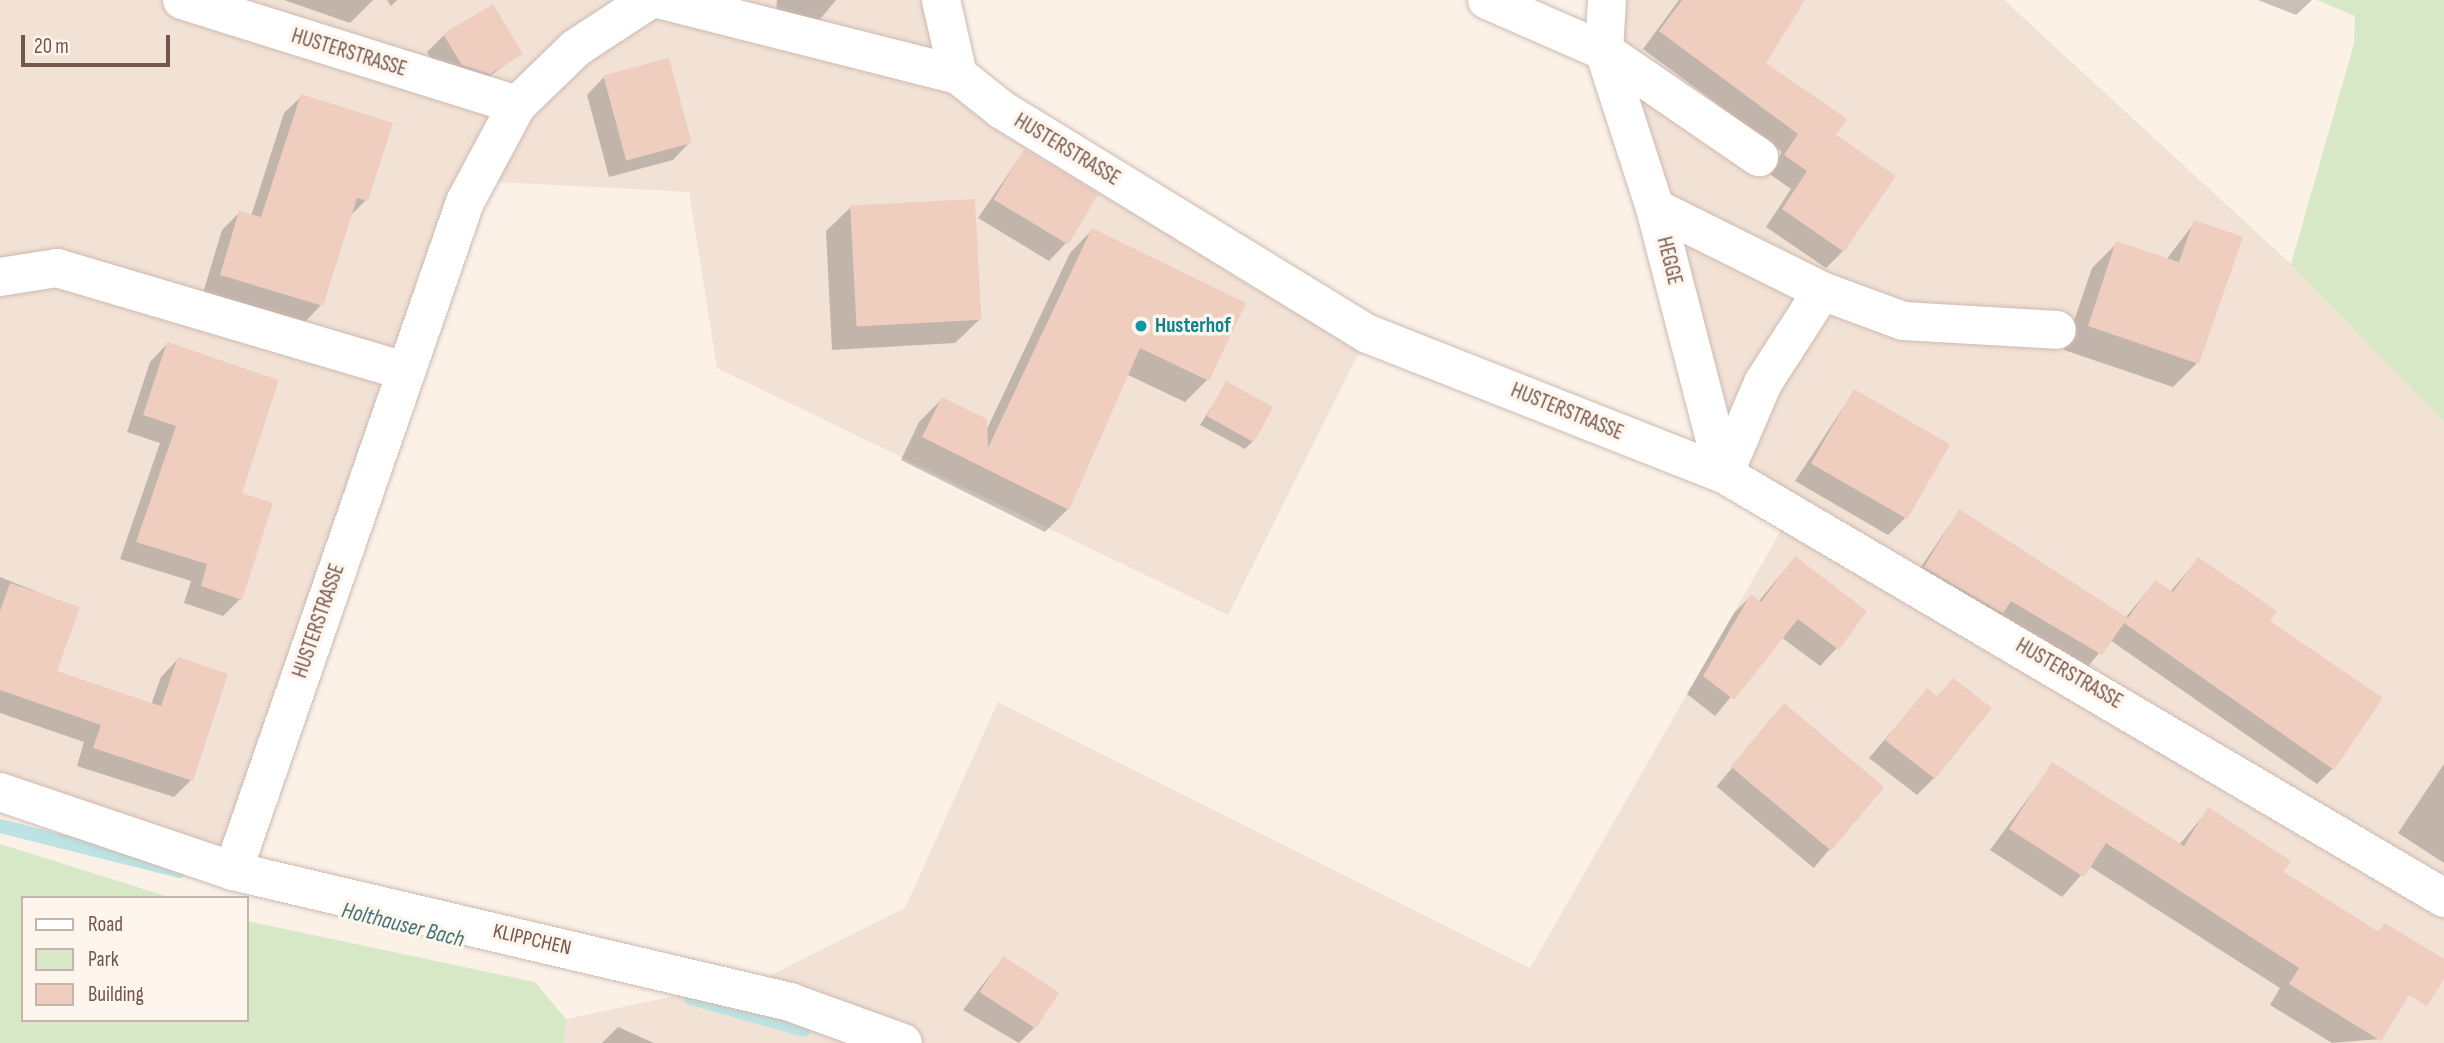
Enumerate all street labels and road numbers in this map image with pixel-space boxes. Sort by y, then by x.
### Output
street label: HUSTERSTRASSE [288,24,410,82]
street label: HUSTERSTRASSE [1010,109,1124,191]
street label: HEGGE [1651,234,1687,288]
street label: HUSTERSTRASSE [1507,378,1627,446]
street label: HUSTERSTRASSE [288,561,350,681]
street label: HUSTERSTRASSE [2011,633,2127,715]
street label: KLIPPCHEN [491,919,573,961]

